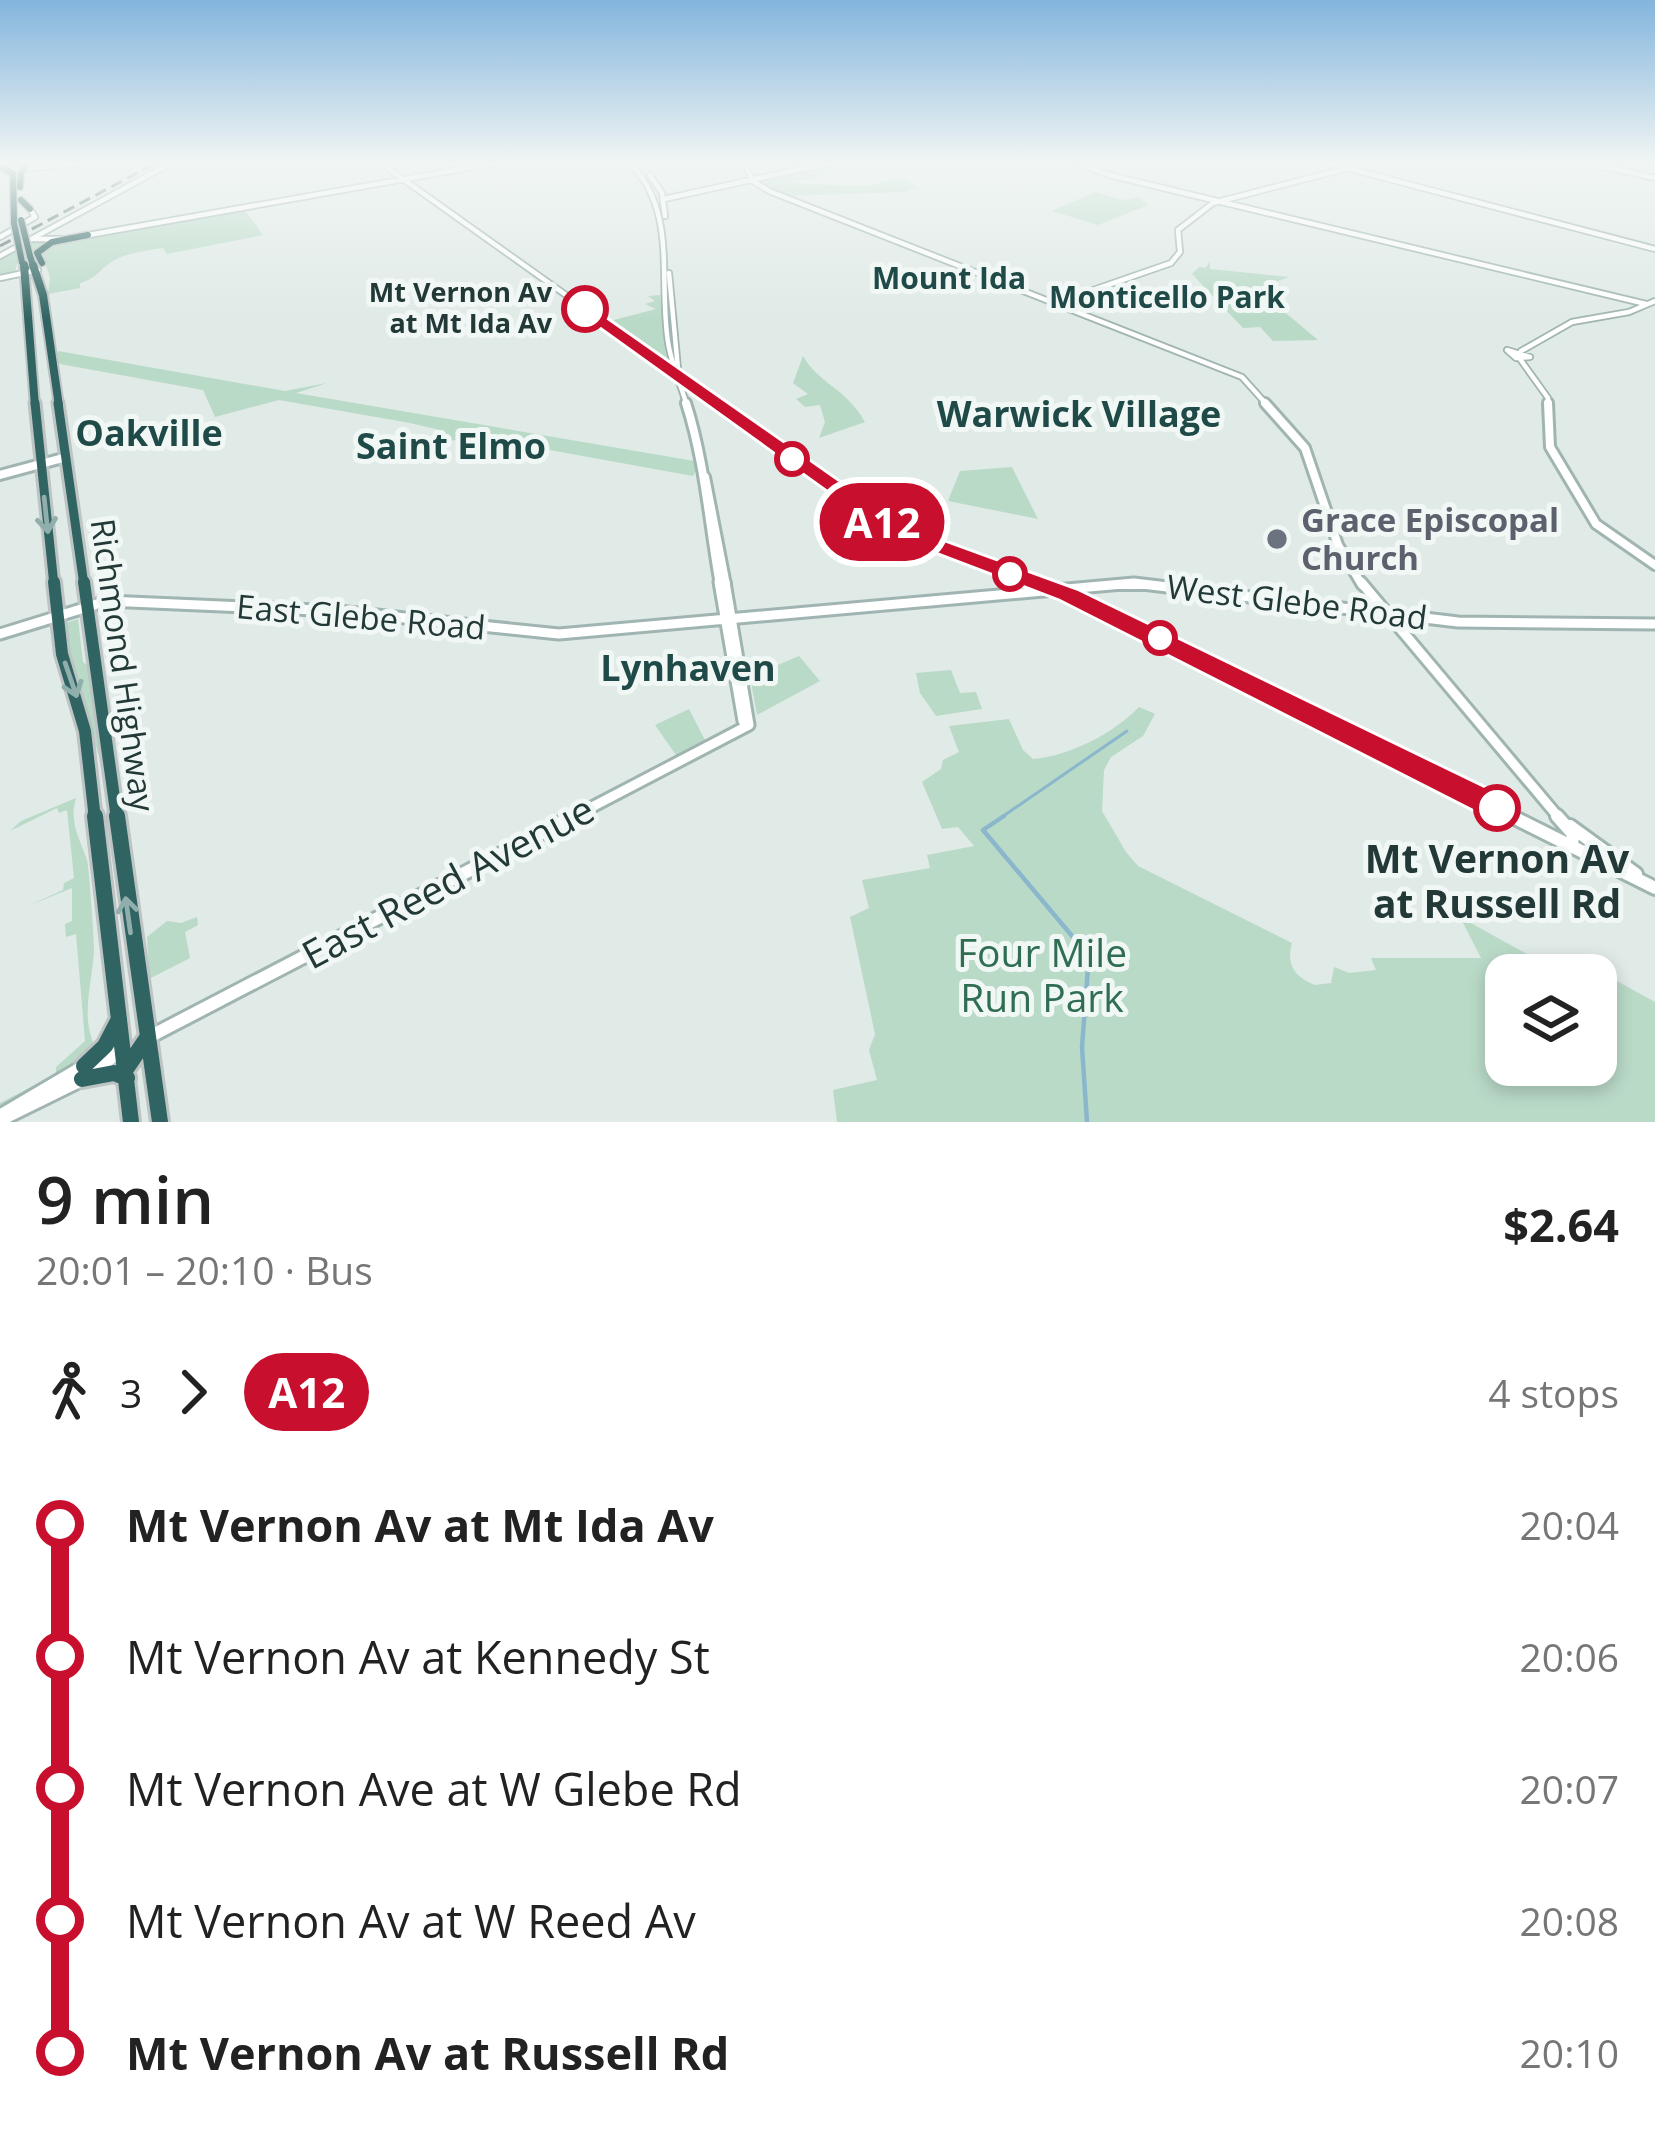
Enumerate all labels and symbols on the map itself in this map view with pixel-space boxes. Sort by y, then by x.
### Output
district label: Mount Ida [872,257,1026,298]
place label: Mt Vernon Av at Mt Ida Av [369,273,553,341]
district label: Monticello Park [1049,276,1285,317]
marker: Mt Vernon Av at Mt Ida Av [563,287,607,331]
district label: Warwick Village [937,389,1221,438]
district label: Oakville [75,408,223,457]
district label: Saint Elmo [356,421,546,470]
unlabelled marker [776,443,808,475]
line badge: A12 [813,483,951,561]
one-way arrow [35,495,58,534]
place label: Grace Episcopal Church [1301,497,1559,580]
street label: Richmond Highway [81,516,166,815]
marker: Grace Episcopal Church [1264,526,1290,552]
unlabelled marker [994,558,1026,590]
street label: West Glebe Road [1164,563,1430,640]
street label: East Glebe Road [235,583,487,650]
unlabelled marker [1144,622,1176,654]
district label: Lynhaven [600,643,776,692]
one-way arrow [62,661,83,698]
street label: East Reed Avenue [292,781,603,980]
marker: Mt Vernon Av at Russell Rd [1475,786,1519,830]
place label: Mt Vernon Av at Russell Rd [1365,831,1630,929]
one-way arrow [116,897,139,936]
park label: Four Mile Run Park [957,925,1127,1023]

